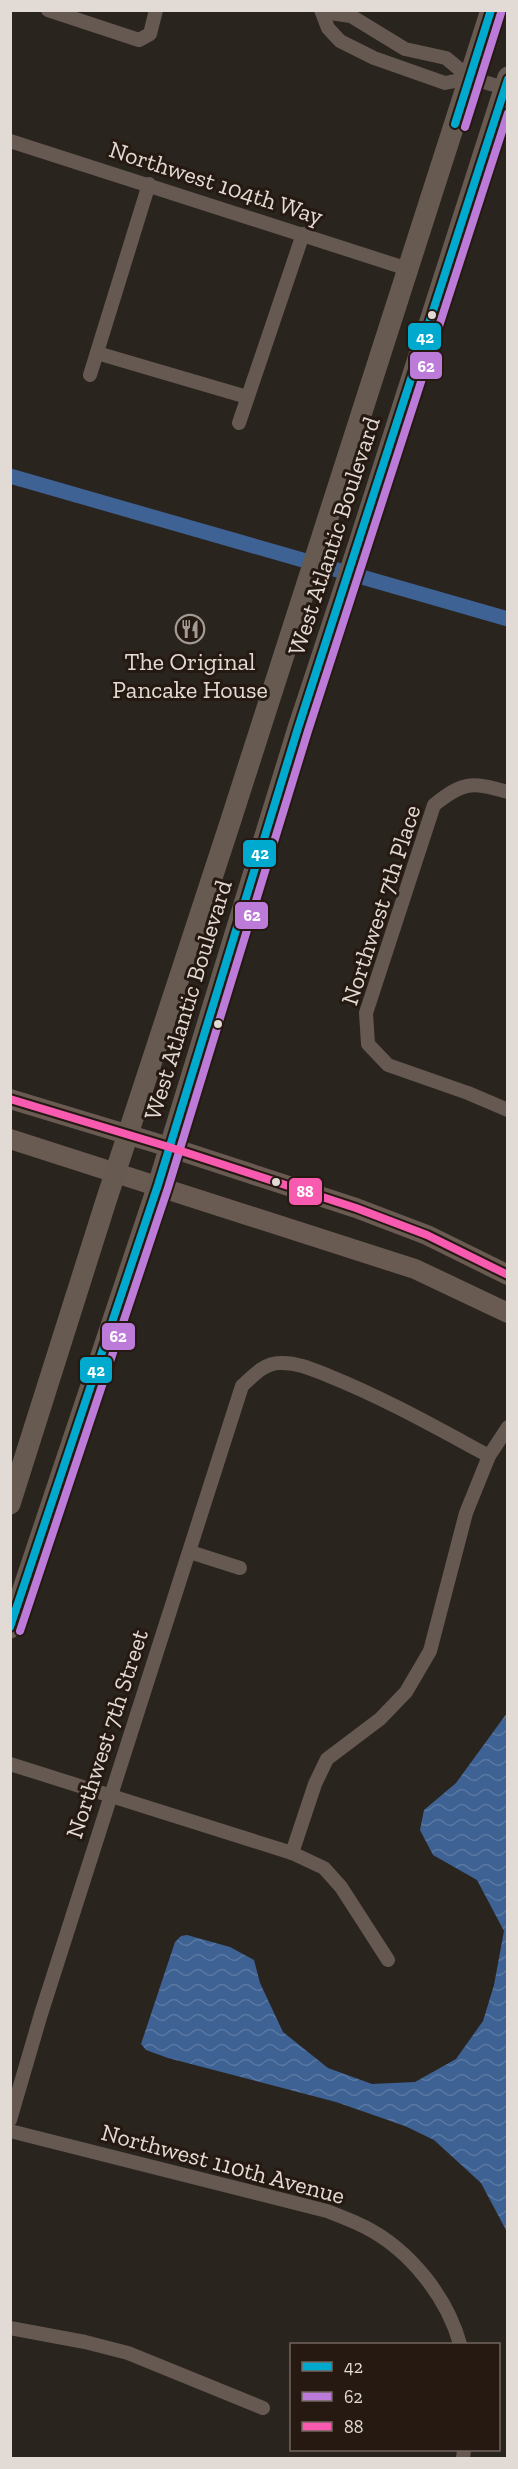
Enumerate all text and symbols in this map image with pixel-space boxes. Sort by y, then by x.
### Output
street label: Northwest 104th Way [106,134,327,231]
unlabelled marker [426,309,438,321]
line badge: 42 [407,322,442,351]
text: 42 [416,328,434,347]
line badge: 62 [409,351,443,380]
text: 62 [417,357,435,376]
street label: West Atlantic Boulevard [281,413,386,659]
restaurant icon: The Original Pancake House [174,613,206,645]
place label: The Original Pancake House [112,647,268,704]
street label: Northwest 7th Place [334,801,427,1009]
line badge: 42 [242,839,277,868]
text: 42 [251,844,269,863]
street label: West Atlantic Boulevard [137,876,238,1123]
line badge: 62 [234,901,269,930]
text: 62 [243,906,261,925]
unlabelled marker [212,1018,224,1030]
unlabelled marker [270,1176,282,1188]
line badge: 88 [288,1177,323,1206]
text: 88 [296,1182,314,1201]
line badge: 62 [101,1322,136,1351]
text: 62 [109,1327,127,1346]
line badge: 42 [79,1356,113,1384]
text: 42 [87,1361,105,1380]
street label: Northwest 7th Street [59,1626,154,1842]
street label: Northwest 110th Avenue [98,2117,348,2210]
legend [290,2343,500,2451]
text: 42 [344,2356,363,2378]
text: 62 [344,2386,363,2408]
text: 88 [344,2416,363,2438]

